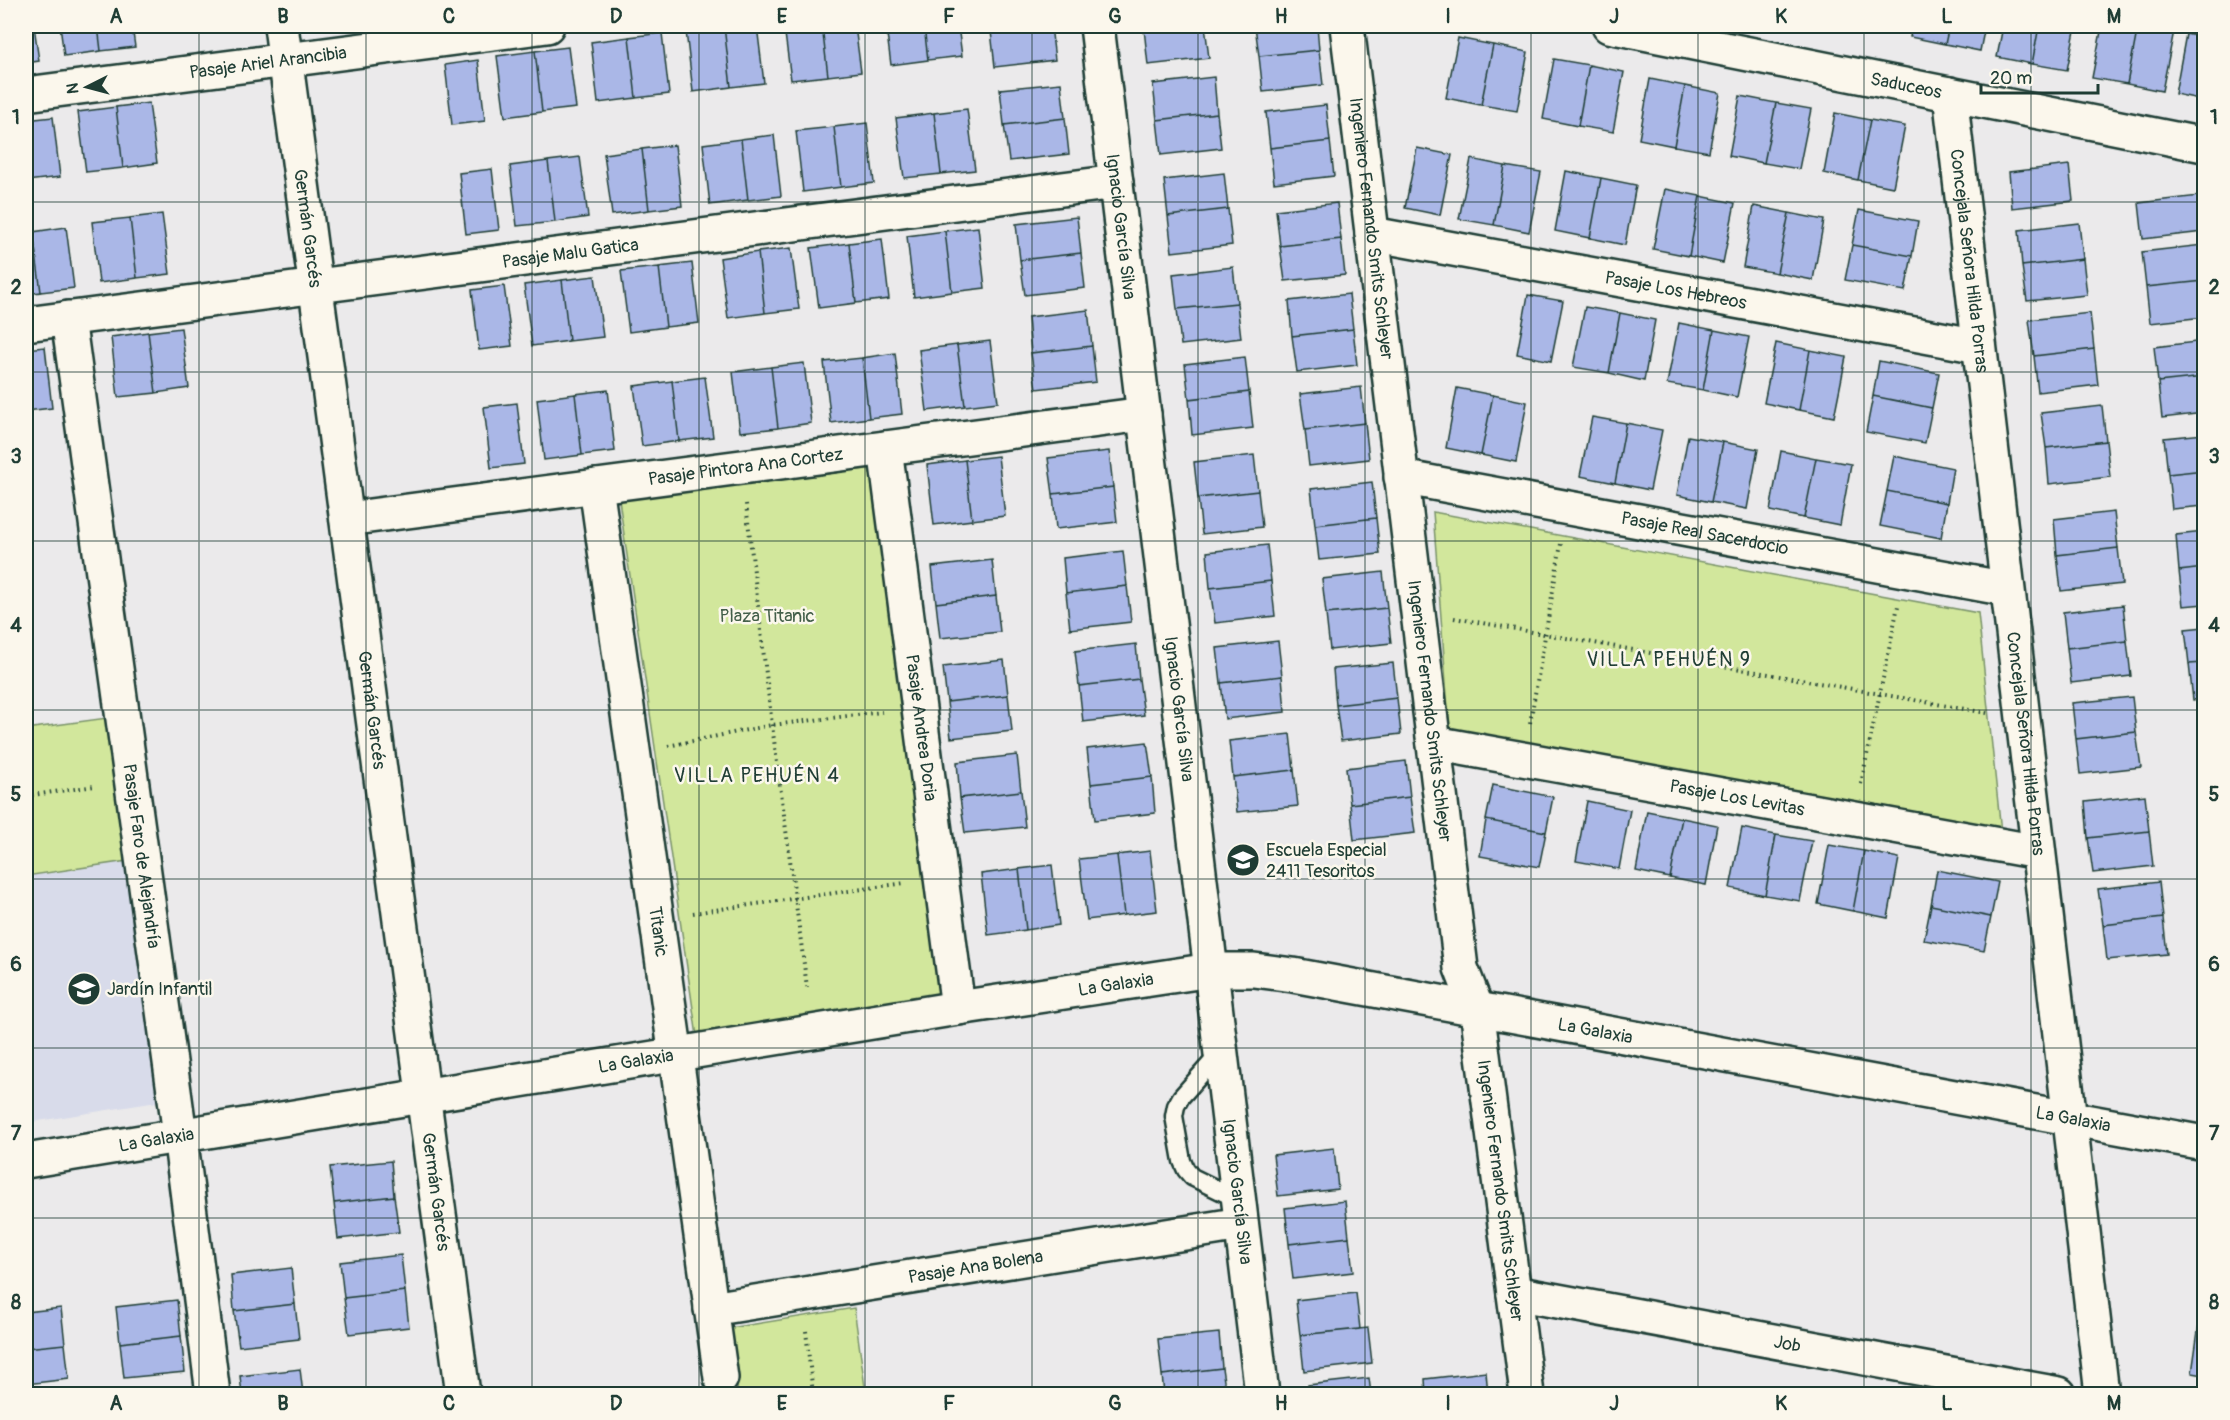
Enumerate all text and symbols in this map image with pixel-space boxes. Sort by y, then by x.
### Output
text: A [110,4,123,29]
text: B [277,4,289,29]
text: C [443,4,455,29]
text: D [610,4,623,29]
text: E [777,4,788,29]
text: F [943,4,955,29]
text: G [1108,4,1122,29]
text: H [1275,4,1288,29]
text: I [1445,4,1451,29]
text: J [1609,4,1619,29]
text: K [1775,4,1787,29]
text: L [1941,4,1953,29]
text: M [2107,4,2121,29]
street label: Pasaje Ariel Arancibia [188,41,348,85]
north arrow [57,57,117,117]
scale bar [1981,57,2098,95]
text: 20 m [1990,67,2032,90]
street label: Saduceos [1868,68,1944,104]
text: N [63,82,84,95]
street label: Ingeniero Fernando Smits Schleyer [1344,96,1398,361]
text: 1 [12,105,20,130]
text: 1 [2210,105,2218,130]
street label: Concejala Señora Hilda Porras [1945,148,1994,374]
street label: Ignacio García Silva [1101,153,1141,301]
street label: Germán Garcés [288,168,327,289]
street label: Pasaje Malu Gatica [501,233,640,274]
street label: Pasaje Los Hebreos [1603,266,1749,315]
text: 2 [10,275,22,300]
text: 2 [2208,275,2220,300]
street label: Pasaje Pintora Ana Cortez [647,443,845,491]
text: 3 [10,444,22,469]
text: 3 [2208,444,2220,469]
street label: Pasaje Real Sacerdocio [1619,507,1791,560]
street label: Ingeniero Fernando Smits Schleyer [1402,579,1457,844]
park label: Plaza Titanic [719,605,815,628]
text: 4 [10,613,22,638]
text: 4 [2208,613,2220,638]
street label: Concejala Señora Hilda Porras [2001,631,2050,857]
street label: Ignacio García Silva [1159,635,1199,783]
district label: VILLA PEHUÉN 9 [1586,647,1752,672]
street label: Germán Garcés [352,649,391,771]
street label: Pasaje Andrea Doria [900,653,942,803]
street label: Pasaje Faro de Alejandría [117,762,165,950]
district label: VILLA PEHUÉN 4 [674,763,840,788]
street label: Pasaje Los Levitas [1668,775,1806,822]
text: 5 [11,782,22,807]
text: 5 [2209,782,2220,807]
place label: Escuela Especial 2411 Tesoritos [1266,839,1387,883]
school or university icon: Escuela Especial 2411 Tesoritos [1225,842,1261,878]
street label: Titanic [643,905,673,959]
text: 6 [10,952,22,977]
text: 6 [2208,952,2220,977]
street label: La Galaxia [1077,968,1155,1002]
school or university icon: Jardín Infantil [66,971,102,1007]
place label: Jardín Infantil [107,978,212,1001]
street label: La Galaxia [1556,1013,1635,1049]
street label: La Galaxia [597,1044,675,1079]
street label: Ingeniero Fernando Smits Schleyer [1472,1058,1529,1323]
street label: La Galaxia [2034,1101,2113,1138]
street label: Ignacio García Silva [1217,1118,1257,1266]
text: 7 [11,1121,22,1146]
text: 7 [2209,1121,2220,1146]
street label: La Galaxia [117,1123,196,1158]
street label: Germán Garcés [416,1131,455,1252]
street label: Pasaje Ana Bolena [907,1245,1045,1289]
text: 8 [11,1290,21,1315]
text: 8 [2209,1290,2219,1315]
street label: Job [1772,1330,1803,1358]
text: A [110,1391,123,1416]
text: B [277,1391,289,1416]
text: C [443,1391,455,1416]
text: D [610,1391,623,1416]
text: E [777,1391,788,1416]
text: F [943,1391,955,1416]
text: G [1108,1391,1122,1416]
text: H [1275,1391,1288,1416]
text: I [1445,1391,1451,1416]
text: J [1609,1391,1619,1416]
text: K [1775,1391,1787,1416]
text: L [1941,1391,1953,1416]
text: M [2107,1391,2121,1416]

